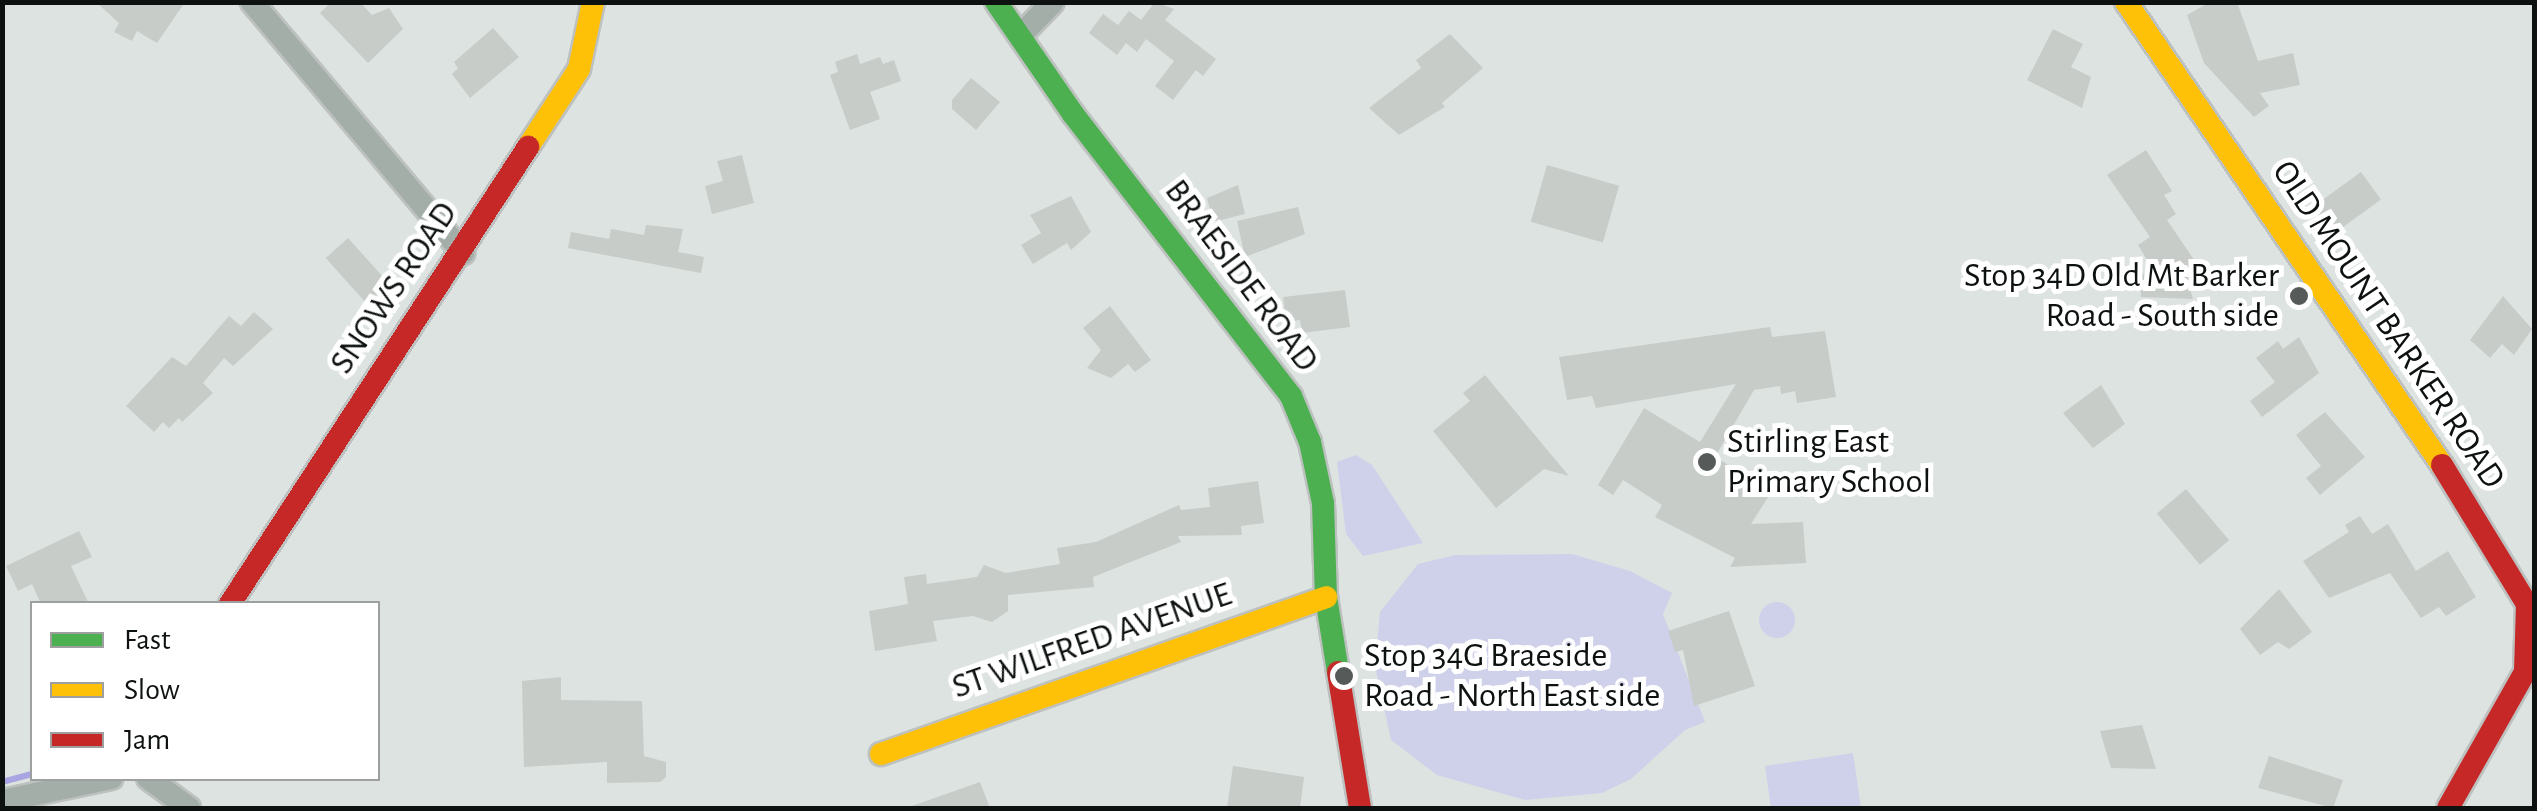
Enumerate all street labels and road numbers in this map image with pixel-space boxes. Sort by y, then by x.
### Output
street label: OLD MOUNT BARKER ROAD [2263,153,2513,497]
street label: BRAESIDE ROAD [1155,171,1327,381]
street label: SNOWS ROAD [321,194,467,382]
street label: ST WILFRED AVENUE [947,573,1237,709]

